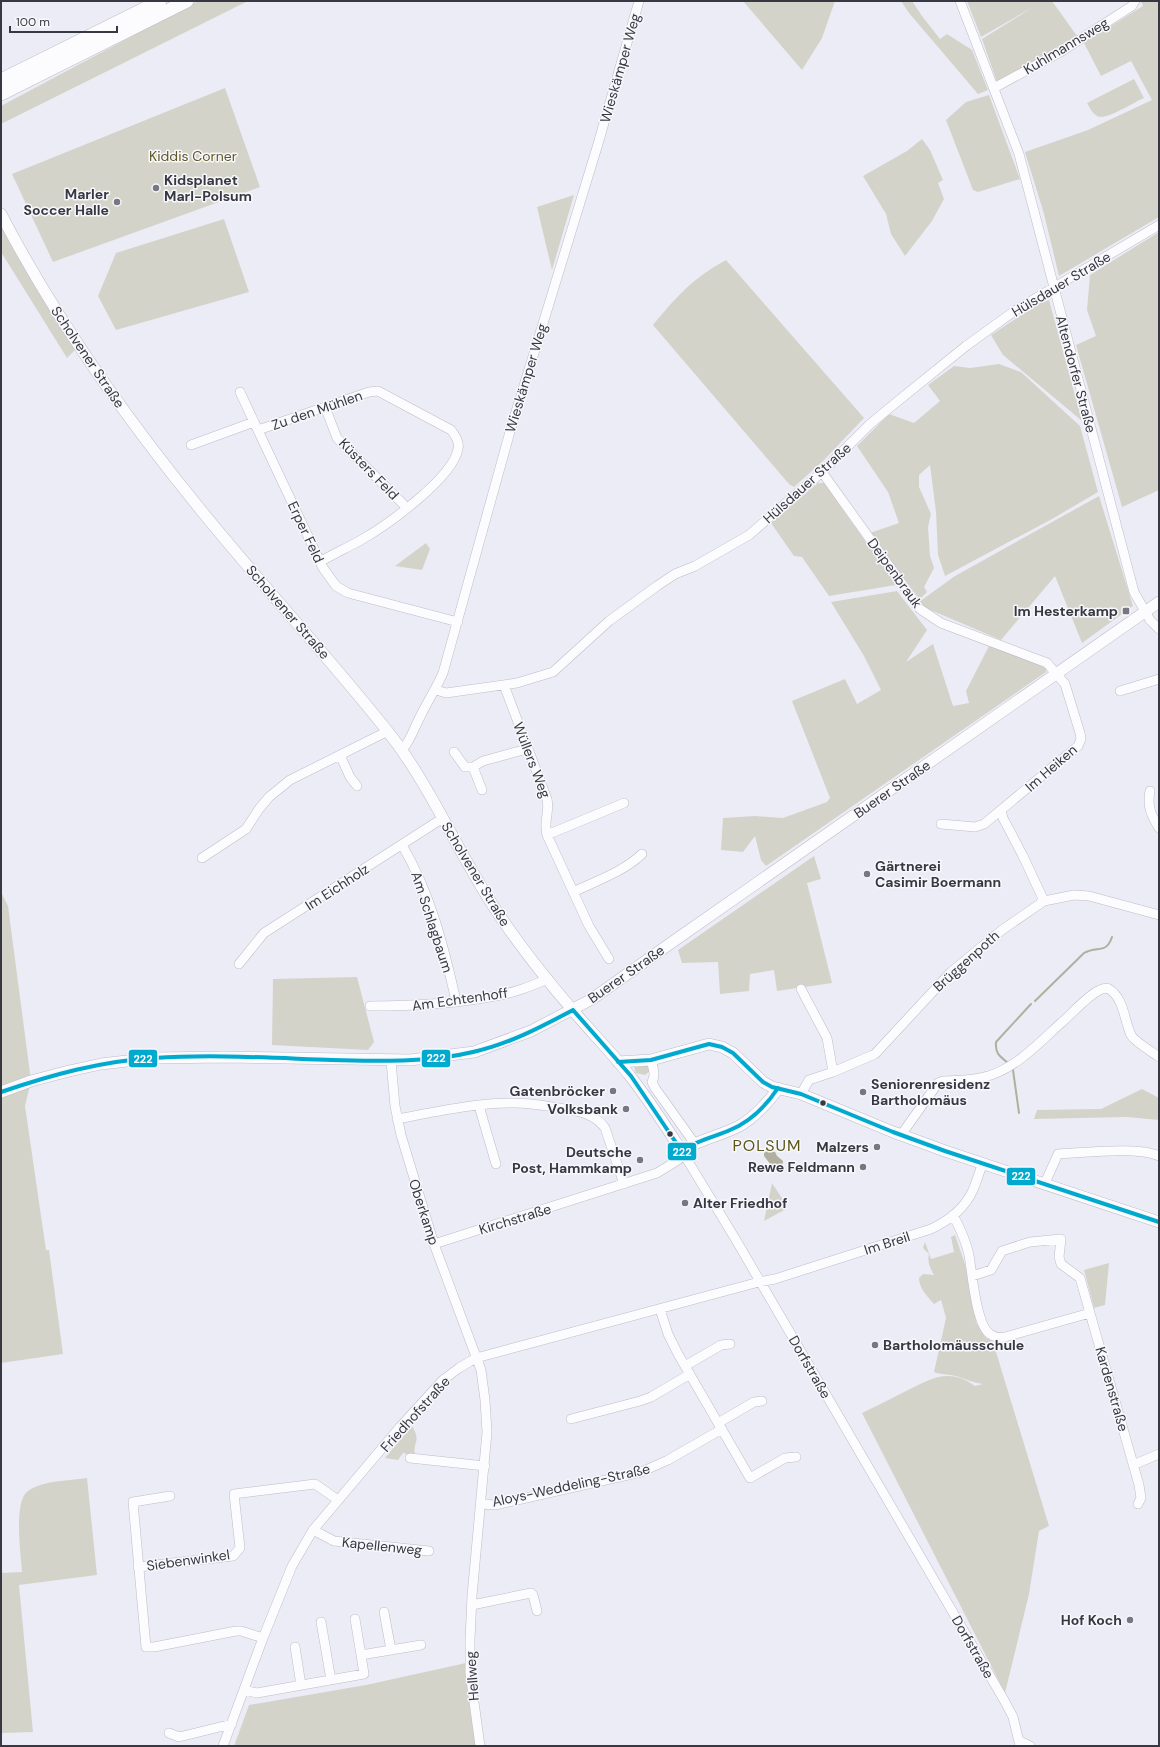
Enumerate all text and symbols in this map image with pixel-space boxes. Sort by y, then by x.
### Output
scale bar [10,8,117,34]
street label: Wieskämper Weg [596,11,644,125]
street label: Kuhlmannsweg [1020,13,1112,78]
text: 100 m [16,14,50,30]
park label: Kiddis Corner [149,147,237,165]
place label: Kidsplanet Marl-Polsum [164,171,252,205]
marker: Kidsplanet Marl-Polsum [151,183,161,193]
place label: Marler Soccer Halle [23,185,109,219]
marker: Marler Soccer Halle [112,197,122,207]
street label: Hülsdauer Straße [1008,247,1114,321]
street label: Scholvener Straße [47,303,129,411]
street label: Altendorfer Straße [1052,313,1100,435]
street label: Wieskämper Weg [501,321,551,435]
street label: Zu den Mühlen [269,386,365,434]
street label: Küsters Feld [335,434,403,504]
street label: Hülsdauer Straße [759,439,855,527]
street label: Erper Feld [284,498,328,566]
street label: Deipenbrauk [864,534,926,612]
street label: Scholvener Straße [242,561,334,663]
place label: Im Hesterkamp [1014,602,1118,620]
marker: Im Hesterkamp [1121,606,1131,616]
street label: Wüllers Weg [509,719,555,801]
street label: Im Heiken [1021,741,1081,795]
street label: Buerer Straße [850,756,934,822]
street label: Scholvener Straße [438,818,514,930]
place label: Gärtnerei Casimir Boermann [875,857,1001,891]
street label: Im Eichholz [302,860,372,914]
street label: Am Schlagbaum [407,869,457,975]
marker: Gärtnerei Casimir Boermann [862,869,872,879]
street label: Brüggenpoth [929,926,1003,996]
street label: Buerer Straße [584,941,668,1007]
street label: Am Echtenhoff [411,983,509,1015]
line badge: 222 [128,1049,158,1068]
line badge: 222 [421,1049,451,1068]
text: 222 [426,1051,446,1065]
text: 222 [133,1052,153,1066]
place label: Seniorenresidenz Bartholomäus [871,1075,990,1109]
place label: Gatenbröcker [510,1082,605,1100]
marker: Gatenbröcker [608,1086,618,1096]
marker: Seniorenresidenz Bartholomäus [858,1087,868,1097]
unlabelled marker [818,1098,828,1108]
place label: Volksbank [547,1100,618,1118]
marker: Volksbank [621,1104,631,1114]
unlabelled marker [665,1129,675,1139]
district label: POLSUM [733,1135,801,1156]
place label: Malzers [816,1138,869,1156]
line badge: 222 [667,1142,697,1161]
marker: Malzers [872,1142,882,1152]
place label: Deutsche Post, Hammkamp [512,1143,632,1177]
text: 222 [672,1145,692,1159]
marker: Deutsche Post, Hammkamp [635,1155,645,1165]
place label: Rewe Feldmann [748,1158,855,1176]
marker: Rewe Feldmann [858,1162,868,1172]
line badge: 222 [1006,1167,1036,1186]
text: 222 [1011,1169,1031,1183]
street label: Oberkamp [405,1177,443,1248]
place label: Alter Friedhof [693,1194,787,1212]
marker: Alter Friedhof [680,1198,690,1208]
street label: Kirchstraße [477,1199,553,1239]
street label: Im Breil [862,1227,912,1259]
street label: Dorfstraße [785,1332,835,1402]
place label: Bartholomäusschule [883,1336,1024,1354]
marker: Bartholomäusschule [870,1340,880,1350]
street label: Kardenstraße [1091,1345,1133,1433]
street label: Friedhofstraße [376,1372,454,1456]
street label: Aloys-Weddeling-Straße [490,1459,652,1511]
street label: Kapellenweg [341,1533,423,1559]
street label: Siebenwinkel [145,1545,231,1575]
place label: Hof Koch [1061,1611,1122,1629]
street label: Dorfstraße [948,1612,998,1682]
marker: Hof Koch [1125,1615,1135,1625]
street label: Hellweg [461,1650,483,1702]

